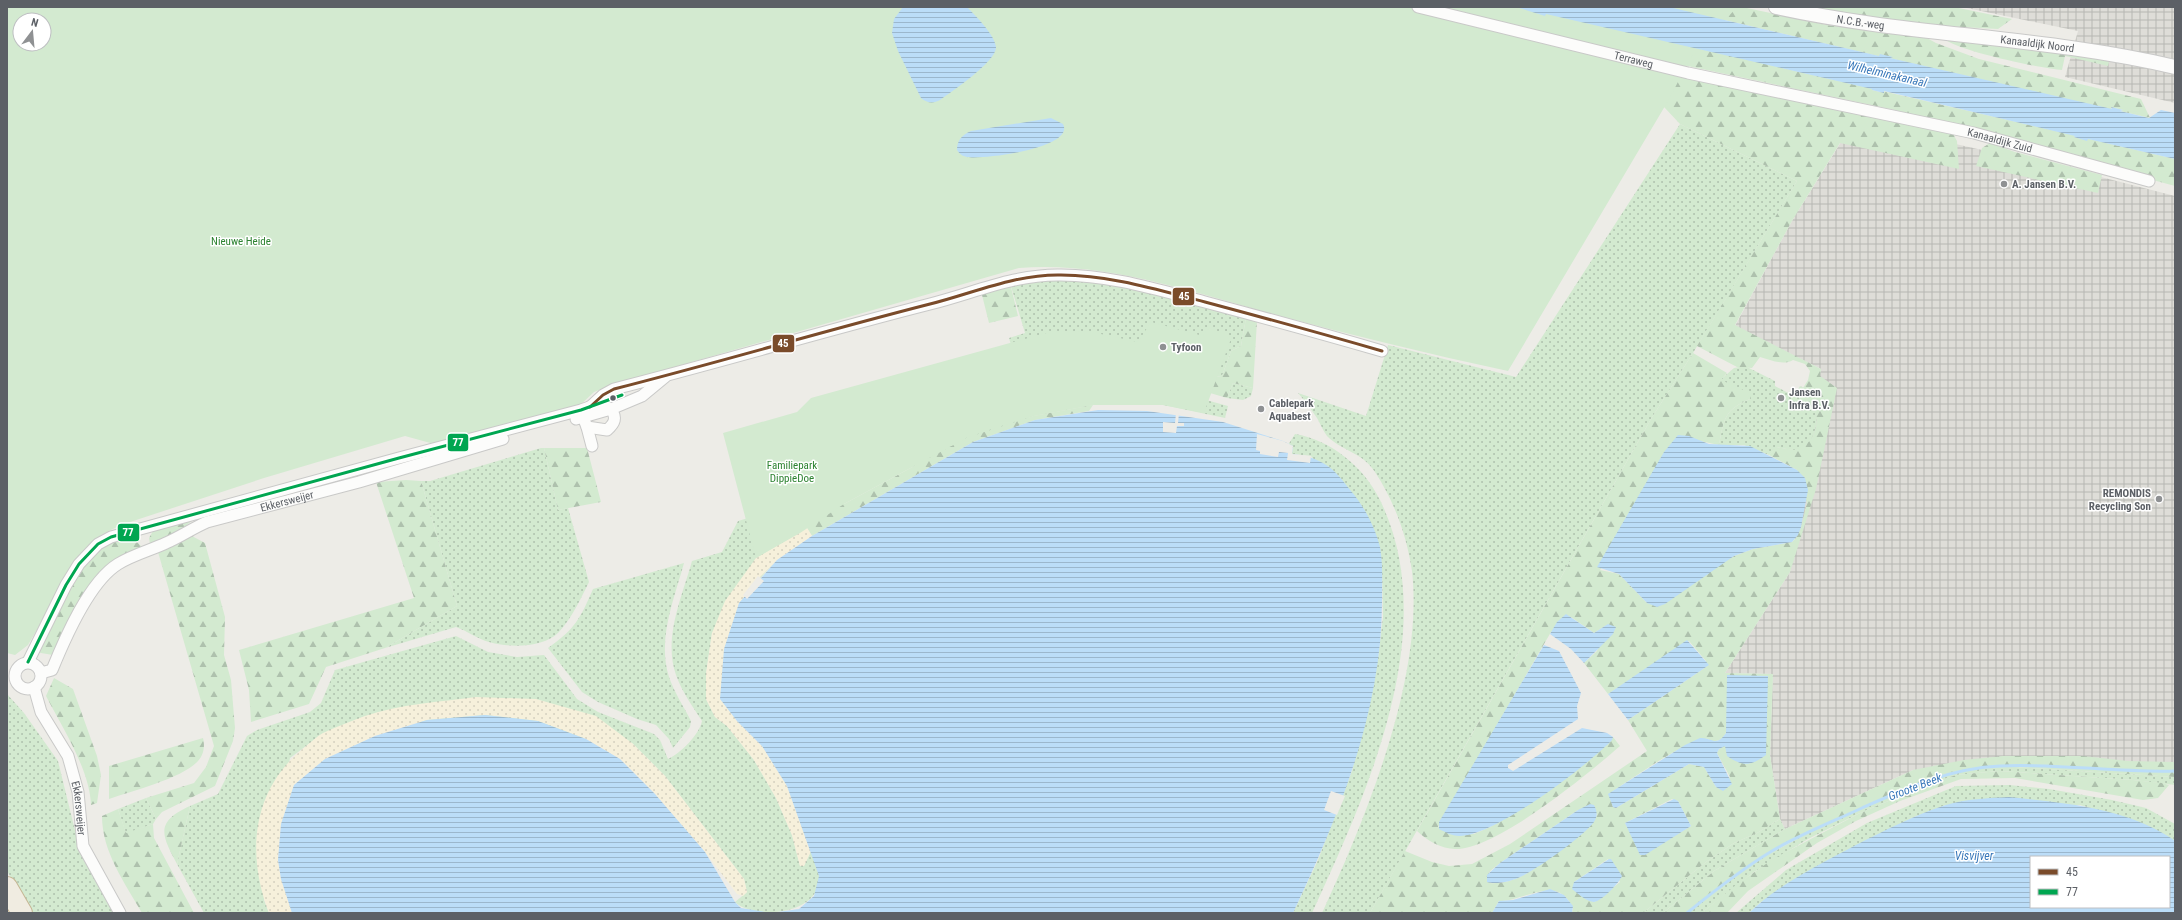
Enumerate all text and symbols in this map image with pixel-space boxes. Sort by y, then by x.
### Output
north arrow [12,12,52,52]
street label: N.C.B.-weg [1836,13,1885,32]
text: N [30,16,40,30]
street label: Kanaaldijk Noord [2000,33,2075,55]
street label: Terraweg [1613,49,1654,71]
water label: Wilhelminakanaal [1846,58,1928,90]
street label: Kanaaldijk Zuid [1966,126,2034,156]
place label: A. Jansen B.V. [2012,178,2076,191]
marker: A. Jansen B.V. [1999,179,2009,189]
park label: Nieuwe Heide [211,235,271,248]
line badge: 45 [1172,287,1195,306]
text: 45 [1178,290,1190,303]
line badge: 45 [772,334,795,353]
text: 45 [777,337,789,350]
place label: Tyfoon [1171,341,1201,354]
marker: Tyfoon [1158,342,1168,352]
place label: Jansen Infra B.V. [1789,386,1830,412]
unlabelled marker [608,393,618,403]
marker: Jansen Infra B.V. [1776,393,1786,403]
place label: Cablepark Aquabest [1269,397,1314,423]
marker: Cablepark Aquabest [1256,404,1266,414]
line badge: 77 [447,433,469,452]
text: 77 [452,436,464,449]
park label: Familiepark DippieDoe [767,459,817,485]
place label: REMONDIS Recycling Son [2089,487,2151,513]
street label: Ekkersweijer [259,488,316,515]
marker: REMONDIS Recycling Son [2154,494,2164,504]
line badge: 77 [117,523,140,542]
text: 77 [122,526,134,539]
water label: Groote Beek [1886,770,1944,804]
street label: Ekkersweijer [68,780,88,836]
water label: Visvijver [1955,849,1994,863]
legend [2030,856,2170,908]
text: 45 [2066,865,2078,879]
text: 77 [2066,885,2078,899]

